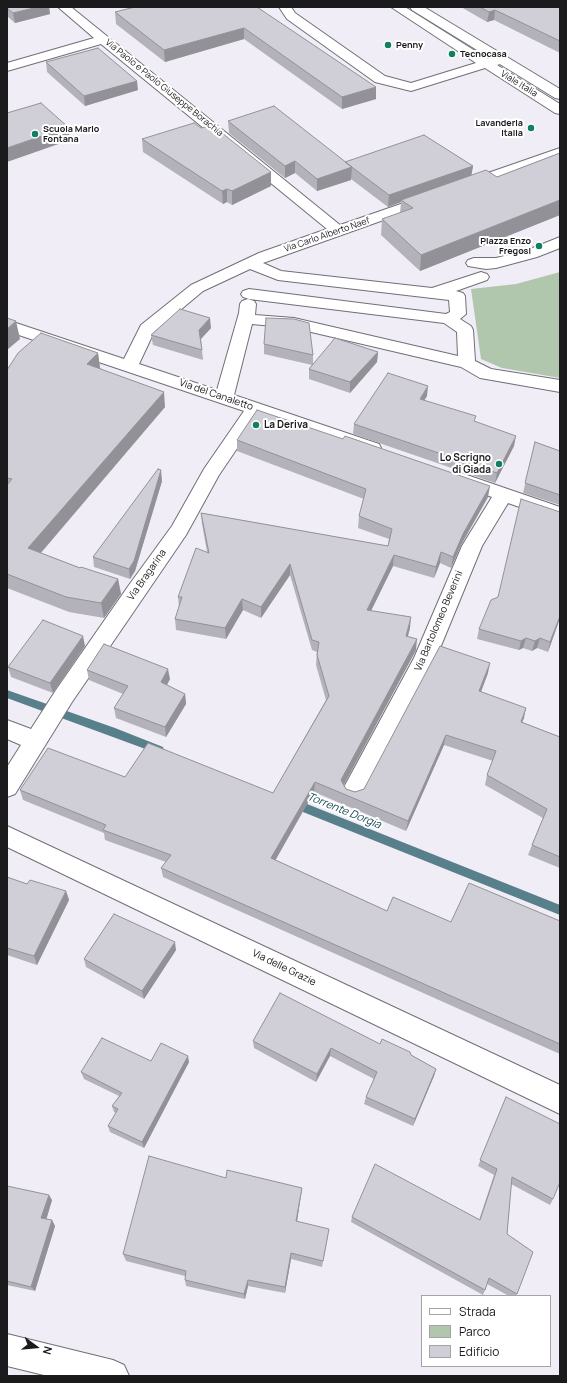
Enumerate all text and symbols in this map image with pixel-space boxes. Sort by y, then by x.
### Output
street label: Via Paolo e Paolo Giuseppe Borachia [103,37,225,139]
marker: Penny [383,40,393,50]
place label: Penny [396,40,423,50]
marker: Tecnocasa [447,49,457,59]
place label: Tecnocasa [460,49,507,59]
street label: Viale Italia [499,68,539,100]
place label: Lavanderia Italia [475,118,523,139]
marker: Lavanderia Italia [526,123,536,133]
place label: Scuola Mario Fontana [43,124,99,145]
marker: Scuola Mario Fontana [30,129,40,139]
street label: Via Carlo Alberto Naef [283,215,371,255]
place label: Piazza Enzo Fregosi [480,236,531,257]
marker: Piazza Enzo Fregosi [534,241,544,251]
street label: Via del Canaletto [177,377,255,413]
place label: La Deriva [264,419,308,431]
marker: La Deriva [251,420,261,430]
place label: Lo Scrigno di Giada [440,452,491,476]
marker: Lo Scrigno di Giada [494,459,504,469]
street label: Via Bragarina [125,547,169,603]
street label: Via Bartolomeo Beverini [412,569,466,673]
water label: Torrente Dorgia [305,790,383,832]
street label: Via delle Grazie [250,947,318,989]
legend [421,1295,551,1367]
text: Strada [459,1303,496,1320]
text: Parco [459,1323,490,1340]
north arrow [16,1327,56,1367]
text: Edificio [459,1343,499,1360]
text: N [40,1345,56,1356]

